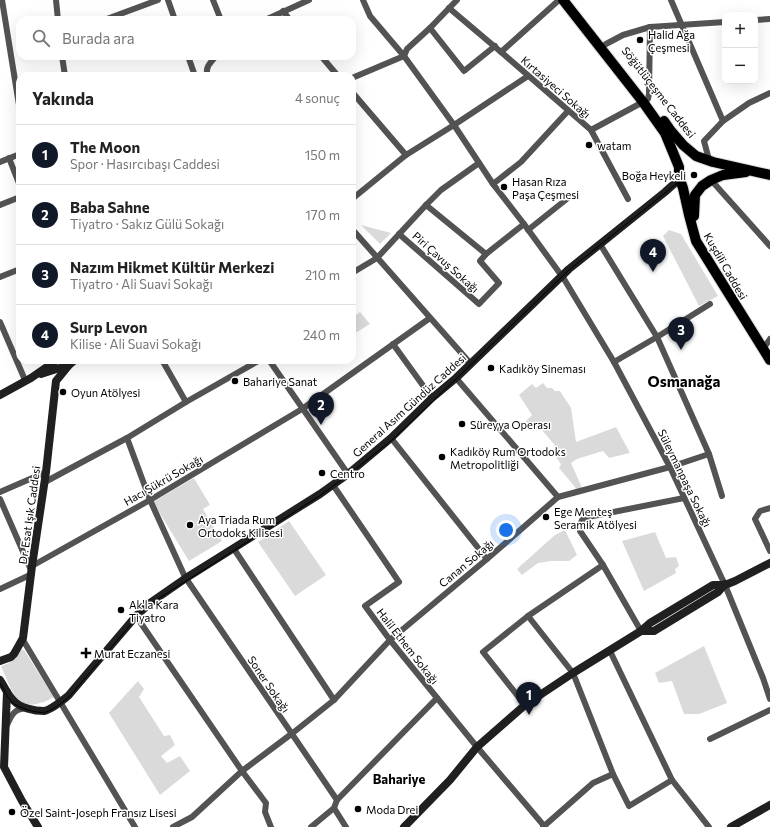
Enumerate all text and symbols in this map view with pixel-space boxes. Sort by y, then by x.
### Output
map controls [722,12,758,84]
button: + [722,12,758,48]
search box [16,16,356,60]
icon: search [30,27,52,49]
place label: Halid Ağa Çeşmesi [648,28,695,54]
text: Burada ara [62,29,135,47]
marker: Halid Ağa Çeşmesi [635,35,645,45]
street label: Söğütlüçeşme Caddesi [619,44,699,140]
button: − [722,48,758,84]
street label: Kırtasiyeci Sokağı [519,53,593,121]
text: Yakında [32,88,94,109]
text: 4 sonuç [295,90,340,106]
text: The Moon [70,138,140,156]
place label: watam [597,139,631,152]
marker: watam [584,140,594,150]
text: 1 [42,147,48,163]
text: 150 m [305,147,340,163]
text: Spor · Hasırcıbaşı Caddesi [70,156,220,172]
place label: Boğa Heykeli [622,169,686,182]
marker: Boğa Heykeli [689,170,699,180]
place label: Hasan Rıza Paşa Çeşmesi [512,175,579,201]
marker: Hasan Rıza Paşa Çeşmesi [499,182,509,192]
text: Baba Sahne [70,198,150,216]
text: 2 [41,207,49,223]
text: 170 m [305,207,340,223]
text: Tiyatro · Sakız Gülü Sokağı [70,216,224,232]
street label: Piri Çavuş Sokağı [410,229,482,295]
street label: Kuşdili Caddesi [702,230,750,302]
pin: 4 [640,239,666,272]
text: Nazım Hikmet Kültür Merkezi [70,258,274,276]
text: 3 [41,267,49,283]
text: 210 m [305,267,340,283]
text: Tiyatro · Ali Suavi Sokağı [70,276,213,292]
pin: 3 [668,317,694,350]
text: Surp Levon [70,318,147,336]
text: 4 [41,327,49,343]
text: 240 m [303,327,340,343]
text: Kilise · Ali Suavi Sokağı [70,336,201,352]
street label: General Asım Gündüz Caddesi [350,350,469,459]
place label: Kadıköy Sineması [499,362,586,375]
marker: Kadıköy Sineması [486,363,496,373]
district label: Osmanağa [648,372,721,390]
place label: Bahariye Sanat [243,375,318,388]
marker: Bahariye Sanat [230,376,240,386]
place label: Oyun Atölyesi [71,386,140,399]
marker: Oyun Atölyesi [58,387,68,397]
pin: 2 [308,392,334,425]
place label: Süreyya Operası [470,418,551,431]
marker: Süreyya Operası [457,419,467,429]
street label: Süleymanpaşa Sokağı [656,427,714,529]
place label: Kadıköy Rum Ortodoks Metropolitliği [450,445,566,471]
street label: Hacı Şükrü Sokağı [121,452,205,508]
marker: Kadıköy Rum Ortodoks Metropolitliği [437,452,447,462]
street label: Dr. Esat Işık Caddesi [16,465,42,565]
place label: Centro [330,467,365,480]
marker: Centro [317,468,327,478]
place label: Ege Menteş Seramik Atölyesi [554,505,637,531]
marker: Ege Menteş Seramik Atölyesi [541,512,551,522]
place label: Aya Triada Rum Ortodoks Kilisesi [198,513,283,539]
marker: Aya Triada Rum Ortodoks Kilisesi [185,520,195,530]
your location [496,520,516,540]
street label: Canan Sokağı [436,536,496,590]
place label: Ak'la Kara Tiyatro [129,598,179,624]
marker: Ak'la Kara Tiyatro [116,605,126,615]
street label: Halil Ethem Sokağı [374,605,442,687]
place label: Murat Eczanesi [94,647,171,660]
marker: Murat Eczanesi [81,648,91,658]
street label: Soner Sokağı [245,653,293,715]
pin: 1 [516,682,542,715]
district label: Bahariye [373,771,425,787]
place label: Moda Drei [366,803,418,816]
marker: Moda Drei [353,804,363,814]
place label: Özel Saint-Joseph Fransız Lisesi [20,805,177,820]
marker: Özel Saint-Joseph Fransız Lisesi [7,807,17,817]

